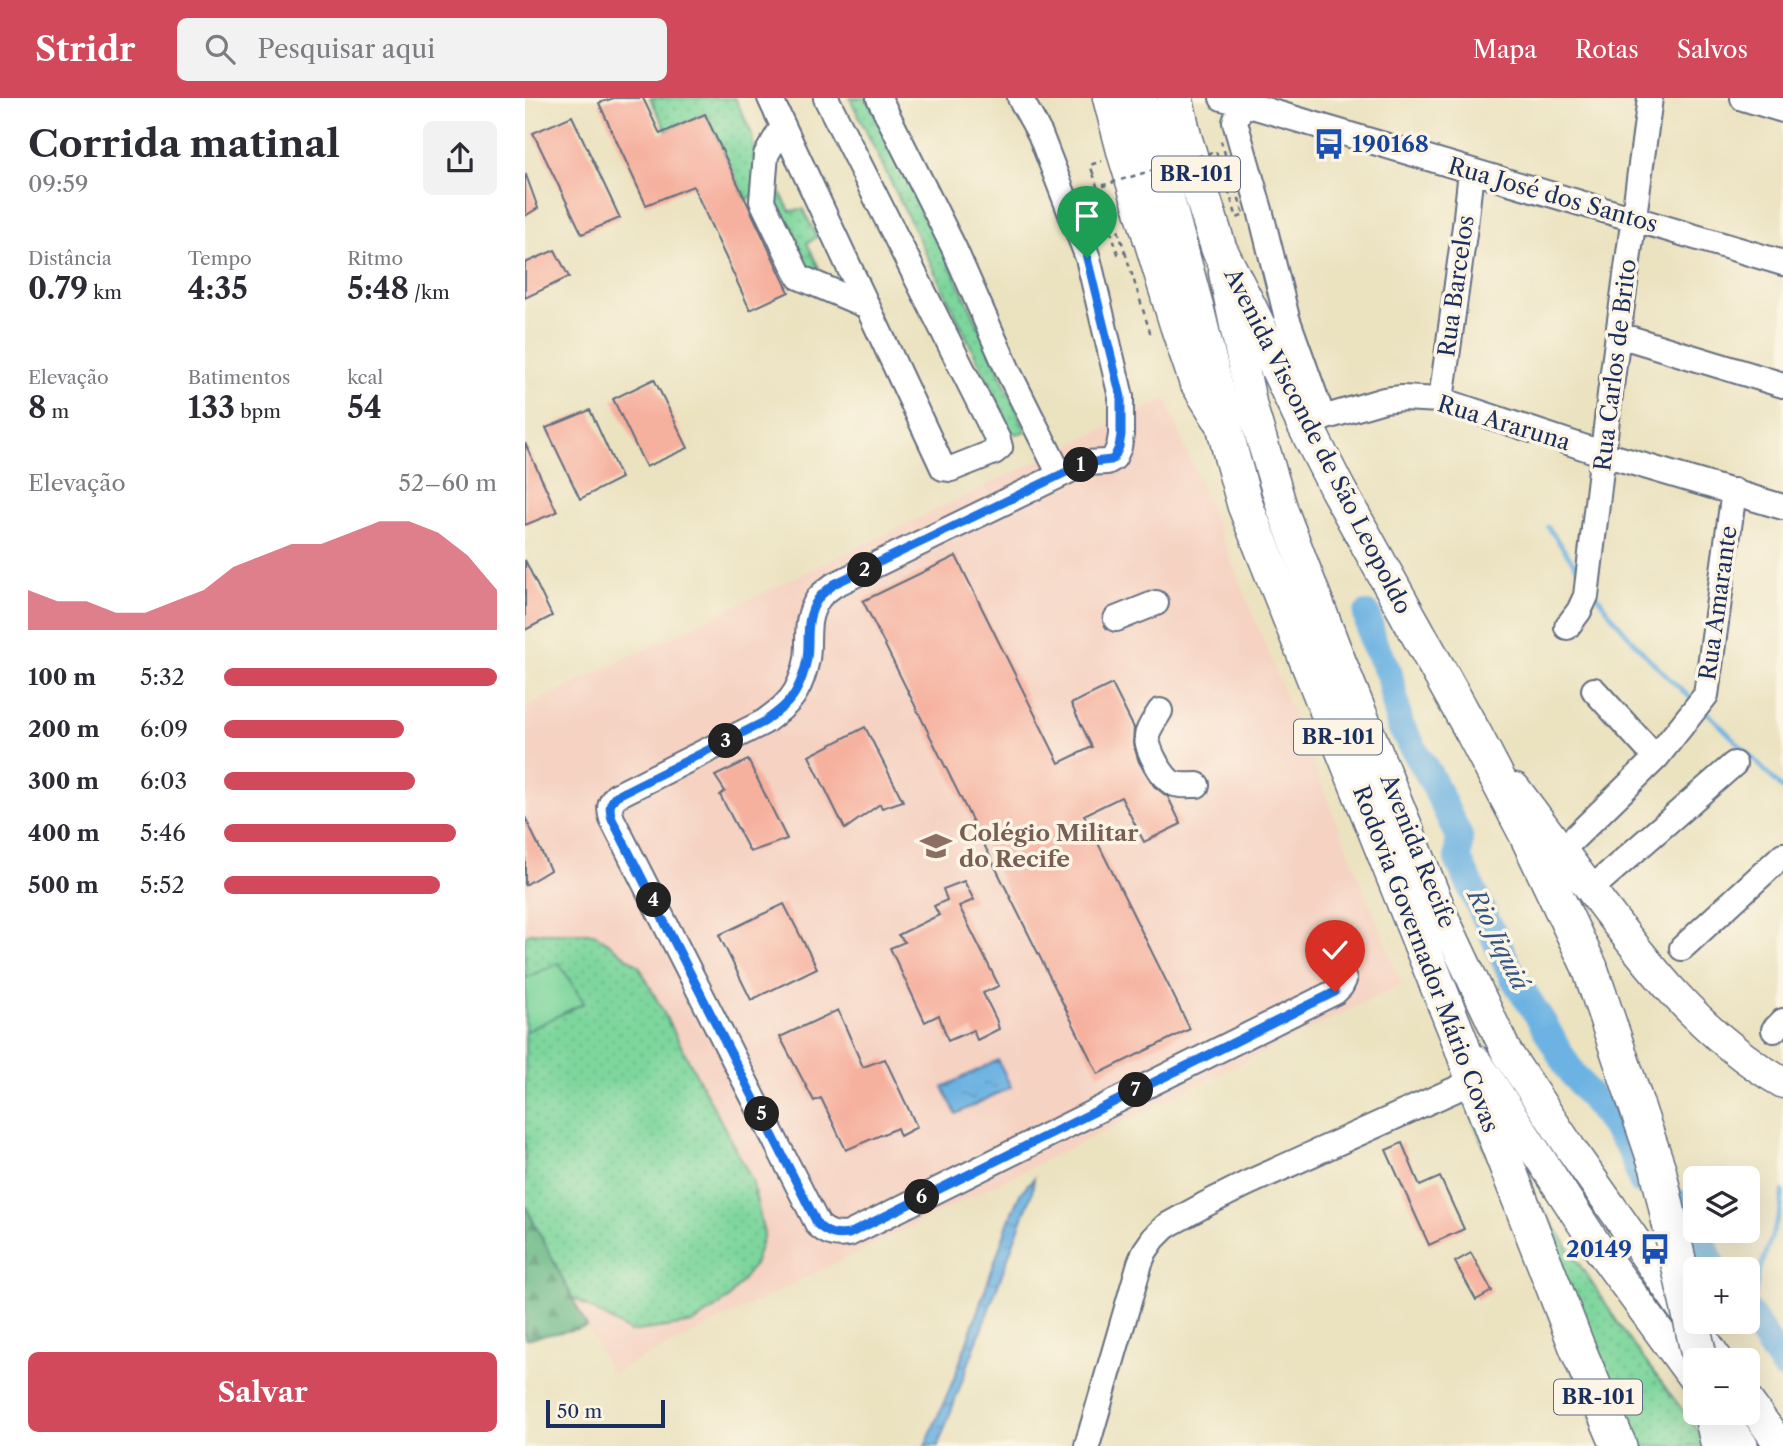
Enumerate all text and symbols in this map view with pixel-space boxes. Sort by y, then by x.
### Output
search box [177,18,667,81]
text: Stridr [35,29,135,70]
icon: search [201,30,239,68]
text: Pesquisar aqui [257,33,435,65]
text: Mapa [1473,35,1537,64]
text: Rotas [1575,35,1639,64]
text: Salvos [1677,35,1748,64]
text: Corrida matinal [28,120,340,167]
button: share [423,121,497,195]
bus stop icon: 190168 [1312,127,1346,161]
place label: 190168 [1352,130,1429,158]
street label: Rua José dos Santos [1445,152,1661,238]
road number: BR-101 [1152,156,1240,192]
text: 09:59 [28,170,88,198]
pin [1057,186,1117,258]
icon: arrive [1068,197,1106,235]
street label: Rua Barcelos [1432,214,1480,358]
text: Distância [28,247,112,270]
text: Tempo [188,247,252,270]
text: Ritmo [347,247,403,270]
street label: Rua Carlos de Brito [1588,257,1642,473]
street label: Avenida Visconde de São Leopoldo [1218,263,1418,619]
text: 0.79 [28,270,88,307]
text: 4:35 [188,270,248,307]
text: 5:48 [347,270,409,307]
text: km [88,281,122,304]
text: /km [409,281,450,304]
text: Elevação [28,366,109,389]
text: Batimentos [188,366,290,389]
text: kcal [347,366,383,389]
text: 8 [28,389,46,426]
text: 133 [188,389,235,426]
text: 54 [347,389,382,426]
street label: Rua Araruna [1434,390,1575,457]
text: m [46,400,69,423]
text: bpm [235,400,281,423]
pin: 1 [1063,448,1099,482]
text: 1 [1076,453,1085,476]
text: Elevação [28,469,126,497]
text: 52–60 m [399,469,497,497]
street label: Rua Amarante [1693,524,1743,682]
pin: 2 [847,552,883,588]
text: 2 [859,558,870,581]
text: 100 m [28,663,96,691]
text: 5:32 [140,663,185,691]
text: 200 m [28,715,100,743]
text: 6:09 [140,715,188,743]
road number: BR-101 [1294,720,1382,754]
pin: 3 [709,724,743,758]
text: 3 [720,729,731,752]
text: 300 m [28,767,99,795]
text: 6:03 [140,767,187,795]
street label: Avenida Recife [1374,769,1462,932]
street label: Rodovia Governador Mário Covas [1347,782,1505,1136]
text: 400 m [28,819,100,847]
text: 5:46 [140,819,186,847]
place label: Colégio Militar do Recife [959,819,1139,873]
school or university icon: Colégio Militar do Recife [919,829,953,863]
text: 500 m [28,871,99,899]
text: 5:52 [140,871,185,899]
pin: 4 [636,882,671,918]
water label: Rio Jiquiá [1461,883,1535,995]
text: 4 [648,888,659,911]
pin [1305,920,1365,992]
icon: check [1316,931,1354,969]
pin: 7 [1119,1072,1153,1108]
text: 7 [1131,1078,1140,1101]
pin: 5 [744,1096,779,1132]
text: 5 [756,1102,767,1125]
map controls [1683,1166,1760,1425]
button: layers [1683,1166,1760,1243]
pin: 6 [905,1180,939,1214]
text: 6 [916,1185,927,1208]
bus stop icon: 20149 [1638,1232,1672,1266]
place label: 20149 [1566,1235,1632,1263]
button: + [1683,1257,1760,1334]
button: − [1683,1348,1760,1425]
button: Salvar [28,1352,497,1432]
road number: BR-101 [1554,1380,1642,1414]
scale bar [546,1397,665,1429]
text: 50 m [557,1400,602,1423]

